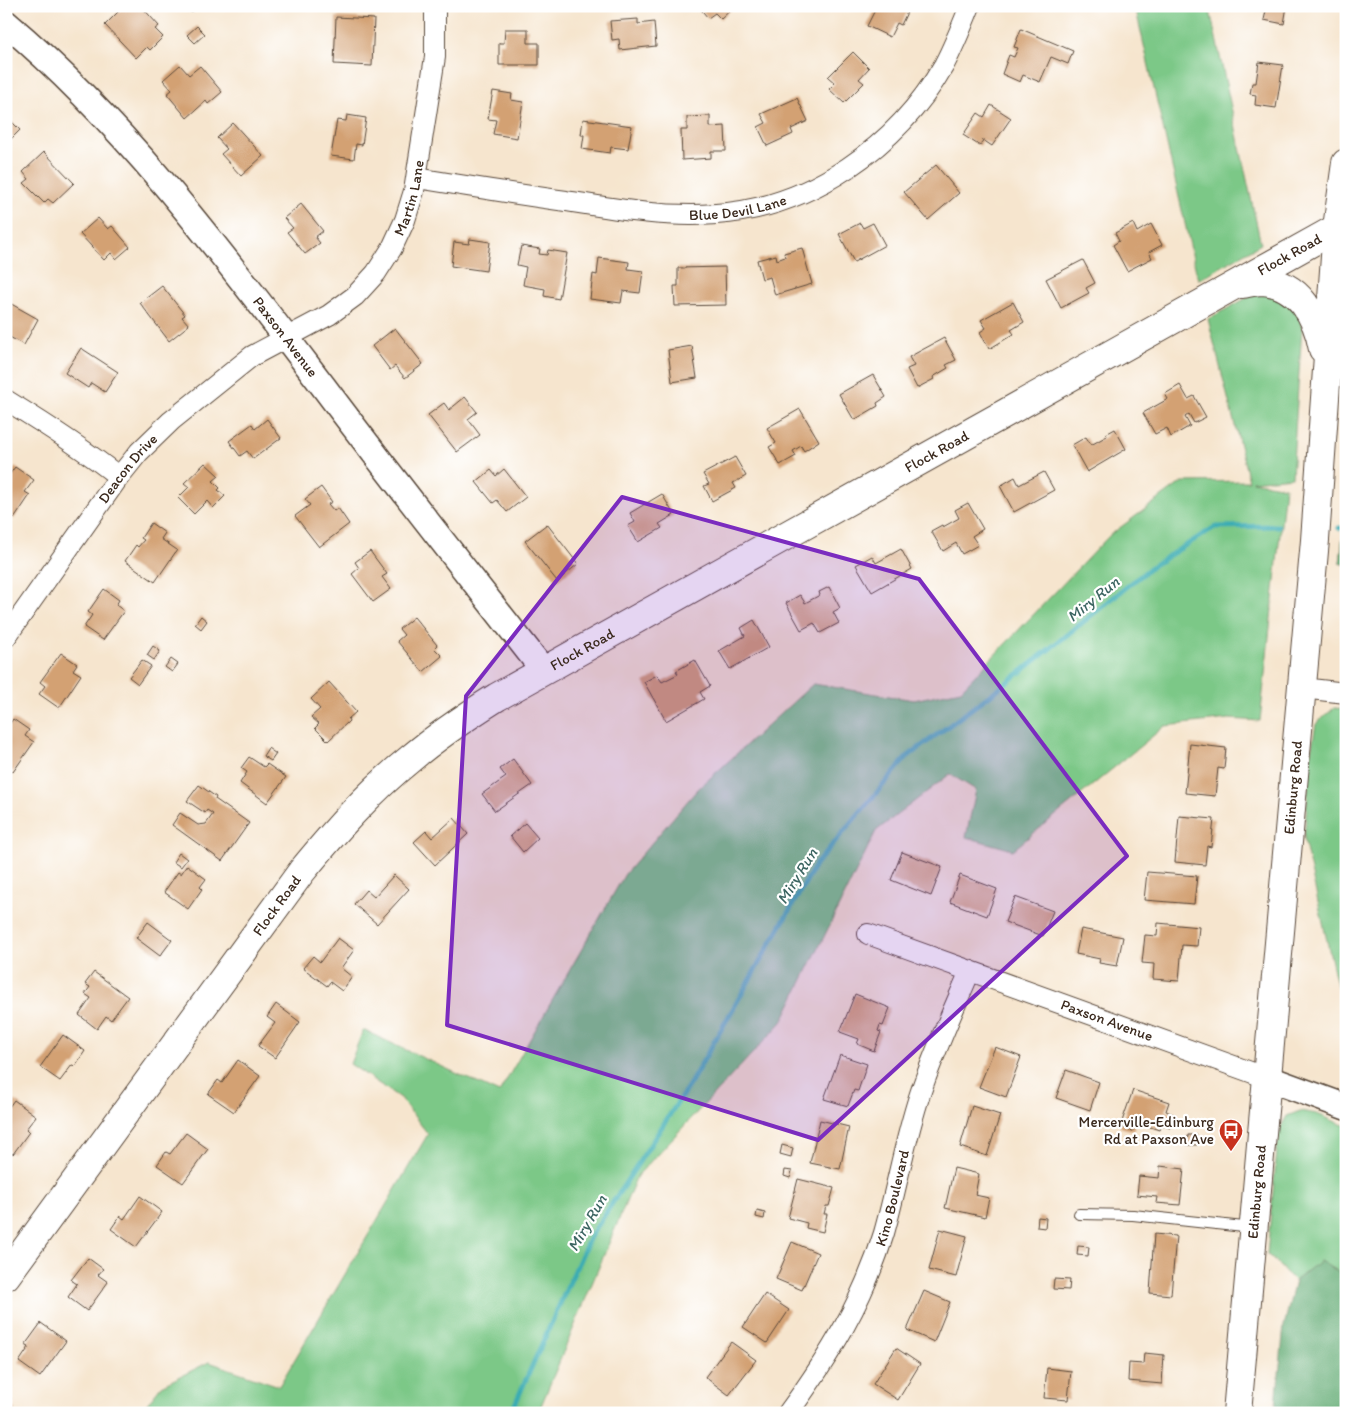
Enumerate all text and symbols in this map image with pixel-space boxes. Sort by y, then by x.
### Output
street label: Martin Lane [390,159,428,239]
street label: Blue Devil Lane [689,191,789,224]
street label: Flock Road [1254,229,1325,280]
street label: Paxson Avenue [249,293,322,381]
street label: Flock Road [901,426,973,477]
street label: Deacon Drive [94,430,161,507]
water label: Miry Run [1063,572,1124,626]
street label: Flock Road [547,624,618,674]
street label: Edinburg Road [1280,740,1306,835]
water label: Miry Run [773,844,822,907]
street label: Flock Road [249,871,305,939]
street label: Paxson Avenue [1058,995,1155,1045]
place label: Mercerville-Edinburg Rd at Paxson Ave [1079,1113,1214,1148]
bus stop icon: Mercerville-Edinburg Rd at Paxson Ave [1218,1118,1244,1152]
street label: Edinburg Road [1244,1144,1270,1240]
street label: Kino Boulevard [871,1148,913,1248]
water label: Miry Run [563,1191,611,1255]

